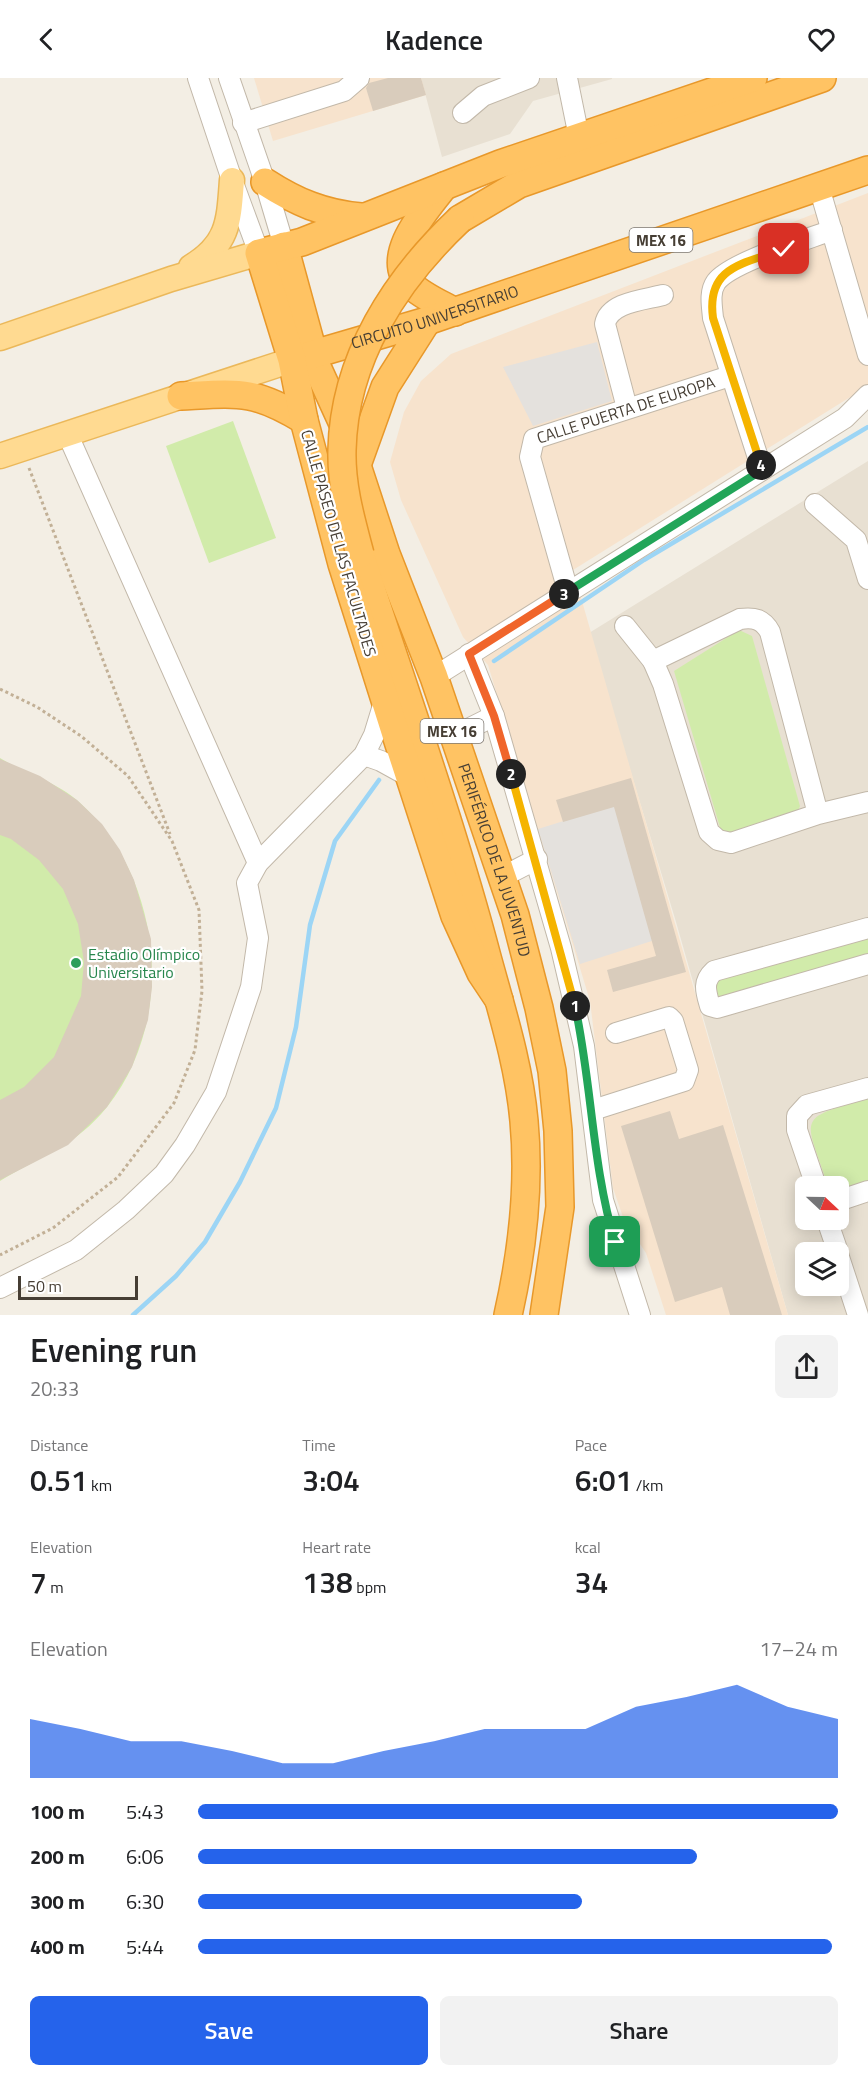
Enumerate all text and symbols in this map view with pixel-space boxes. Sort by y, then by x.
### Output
text: Kadence [385,19,483,60]
icon: back [30,23,63,56]
icon: heart [805,23,838,56]
pin [758,223,809,274]
road number: MEX 16 [630,228,692,252]
icon: check [767,232,800,265]
street label: CIRCUITO UNIVERSITARIO [348,279,522,355]
street label: CALLE PUERTA DE EUROPA [533,370,718,449]
street label: CALLE PASEO DE LAS FACULTADES [295,427,383,659]
pin: 4 [746,450,776,480]
text: 4 [757,453,765,477]
pin: 3 [549,579,579,609]
text: 3 [560,582,568,606]
road number: MEX 16 [420,719,484,743]
pin: 2 [496,759,526,789]
street label: PERIFÉRICO DE LA JUVENTUD [452,760,537,959]
text: 2 [507,762,515,786]
place label: Estadio Olímpico Universitario [88,942,200,984]
marker: Estadio Olímpico Universitario [69,956,83,970]
pin: 1 [560,991,590,1021]
text: 1 [571,994,579,1018]
north arrow [795,1176,849,1230]
map controls [795,1176,849,1296]
pin [589,1216,640,1267]
icon: arrive [598,1225,631,1258]
button: layers [795,1242,849,1296]
scale bar [18,1273,138,1300]
text: 50 m [27,1274,62,1298]
text: Evening run [30,1325,197,1375]
button: share [775,1335,838,1398]
text: 20:33 [30,1373,79,1404]
text: Distance [30,1433,88,1457]
text: Time [302,1433,336,1457]
text: Pace [575,1433,607,1457]
text: 0.51 [30,1457,88,1503]
text: 3:04 [302,1457,360,1503]
text: 6:01 [575,1457,632,1503]
text: km [88,1473,112,1497]
text: /km [632,1473,663,1497]
text: Elevation [30,1535,92,1559]
text: Heart rate [302,1535,371,1559]
text: kcal [575,1535,601,1559]
text: 7 [30,1559,47,1605]
text: 138 [302,1559,353,1605]
text: 34 [575,1559,608,1605]
text: m [47,1575,64,1599]
text: bpm [353,1575,386,1599]
text: Elevation [30,1633,108,1664]
text: 17–24 m [759,1633,838,1664]
text: 100 m [30,1796,85,1827]
text: 5:43 [126,1796,164,1827]
text: 200 m [30,1841,85,1872]
text: 6:06 [126,1841,164,1872]
text: 300 m [30,1886,85,1917]
text: 6:30 [126,1886,164,1917]
text: 400 m [30,1931,85,1962]
text: 5:44 [126,1931,164,1962]
button: Save [30,1996,428,2065]
button: Share [440,1996,838,2065]

